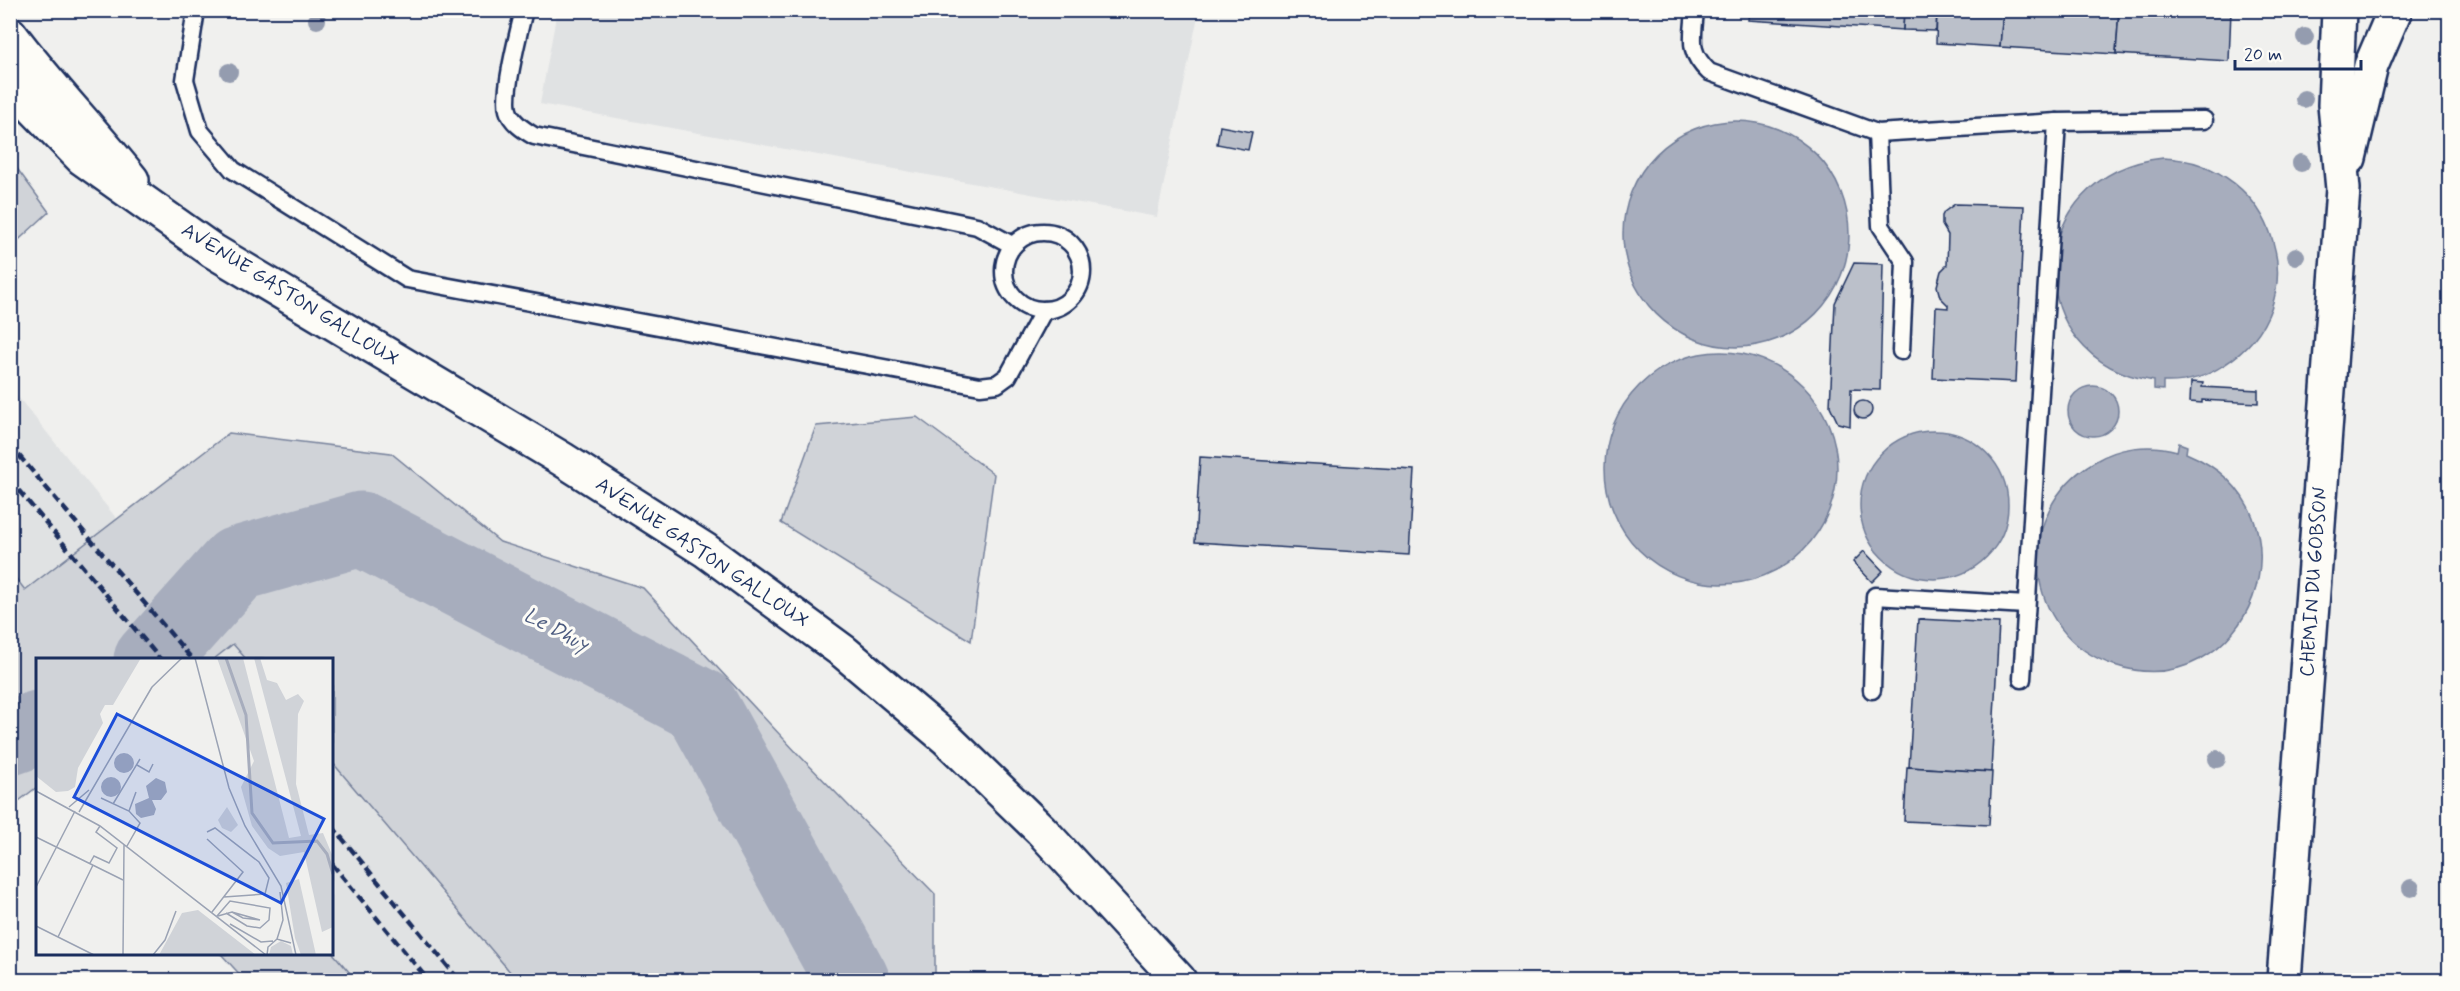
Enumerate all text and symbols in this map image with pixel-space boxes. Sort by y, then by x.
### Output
scale bar [2235,33,2361,71]
text: 20 m [2244,43,2282,67]
street label: AVENUE GASTON GALLOUX [176,217,404,373]
street label: AVENUE GASTON GALLOUX [590,471,814,635]
street label: CHEMIN DU GOBSON [2294,486,2334,678]
water label: Le Dhuy [519,601,595,660]
inset map [36,658,333,955]

